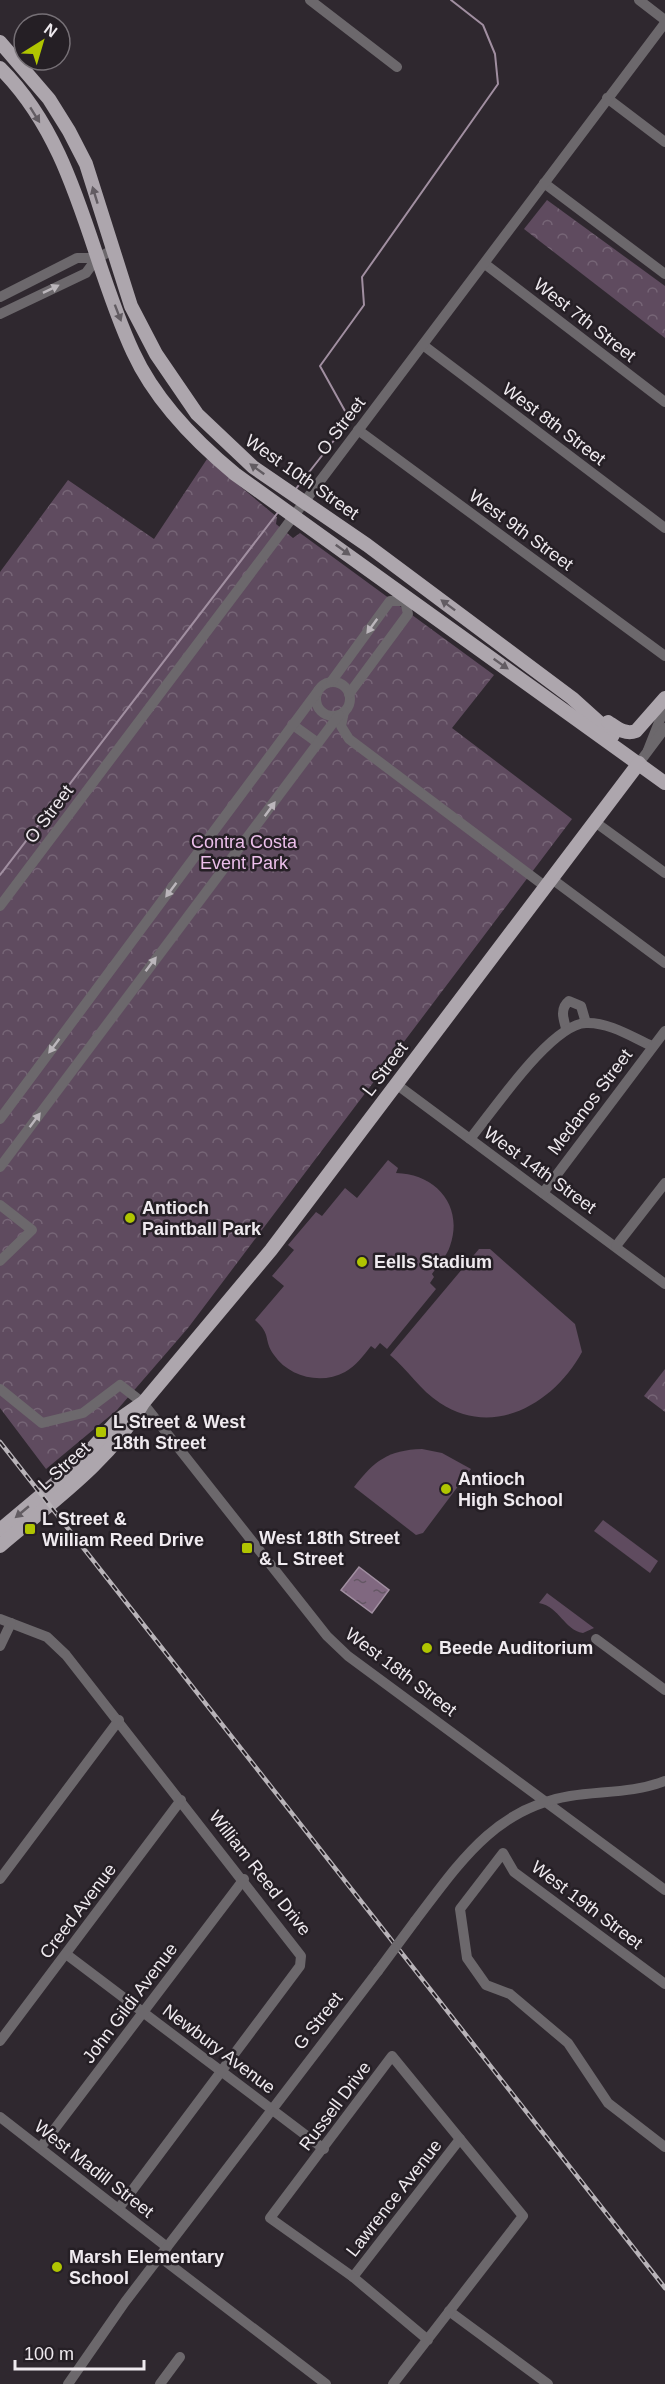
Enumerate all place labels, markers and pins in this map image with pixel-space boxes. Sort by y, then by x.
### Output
place label: Antioch Paintball Park [142,1198,262,1239]
marker: Antioch Paintball Park [123,1211,137,1225]
place label: Eells Stadium [374,1252,492,1272]
marker: Eells Stadium [355,1255,369,1269]
place label: L Street & West 18th Street [113,1412,245,1453]
marker: L Street & West 18th Street [94,1425,108,1439]
place label: Antioch High School [458,1469,563,1510]
marker: Antioch High School [439,1482,453,1496]
place label: L Street & William Reed Drive [42,1509,204,1550]
marker: L Street & William Reed Drive [23,1522,37,1536]
place label: West 18th Street & L Street [259,1528,400,1569]
marker: West 18th Street & L Street [240,1541,254,1555]
place label: Beede Auditorium [439,1638,593,1658]
marker: Beede Auditorium [420,1641,434,1655]
place label: Marsh Elementary School [69,2247,224,2288]
marker: Marsh Elementary School [50,2260,64,2274]

